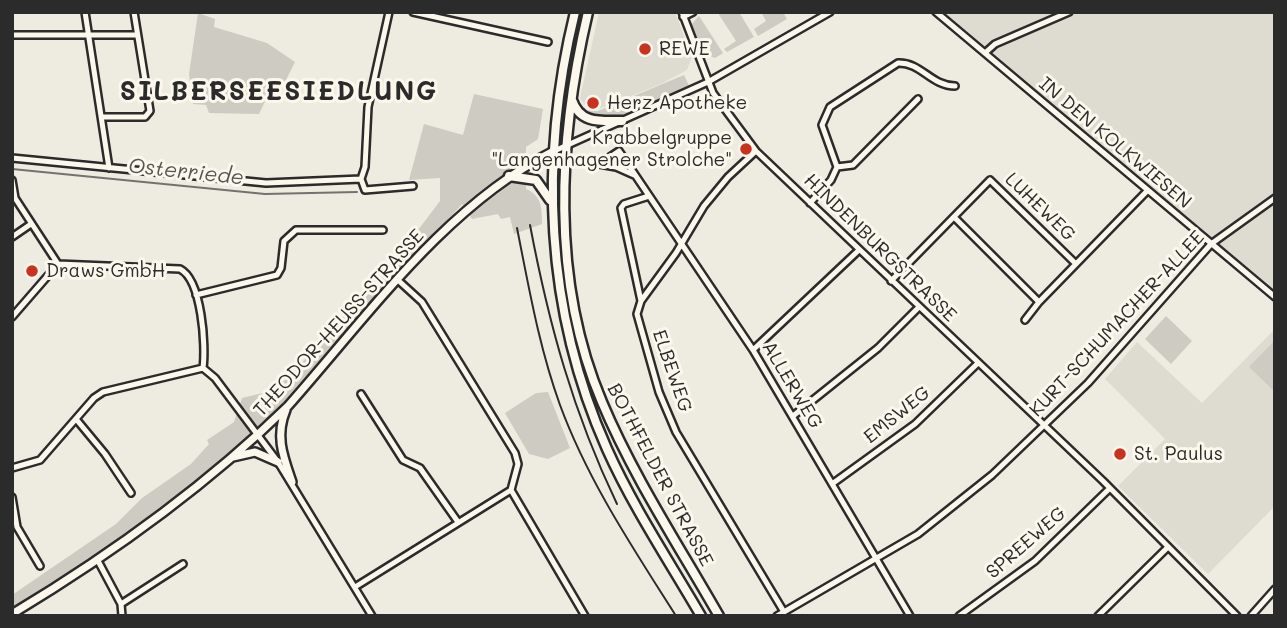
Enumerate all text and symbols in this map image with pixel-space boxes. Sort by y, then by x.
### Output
place label: REWE [659,38,710,60]
marker: REWE [637,41,653,57]
street label: IN DEN KOLKWIESEN [1034,73,1196,213]
district label: SILBERSEESIEDLUNG [122,76,436,108]
place label: Herz Apotheke [607,92,747,114]
marker: Herz Apotheke [585,95,601,111]
place label: Krabbelgruppe "Langenhagener Strolche" [491,127,732,171]
marker: Krabbelgruppe "Langenhagener Strolche" [738,141,754,157]
water label: Osterriede [127,153,245,191]
street label: LUHEWEG [1000,168,1080,246]
street label: HINDENBURGSTRASSE [799,169,961,327]
street label: THEODOR-HEUSS-STRASSE [249,225,429,421]
street label: KURT-SCHUMACHER-ALLEE [1025,226,1209,422]
place label: Draws GmbH [46,260,165,282]
marker: Draws GmbH [24,263,40,279]
street label: ELBEWEG [647,327,697,415]
street label: ALLERWEG [757,337,827,433]
street label: BOTHFELDER STRASSE [602,380,718,570]
street label: EMSWEG [859,381,935,449]
place label: St. Paulus [1134,443,1223,465]
marker: St. Paulus [1112,446,1128,462]
street label: SPREEWEG [982,502,1070,584]

